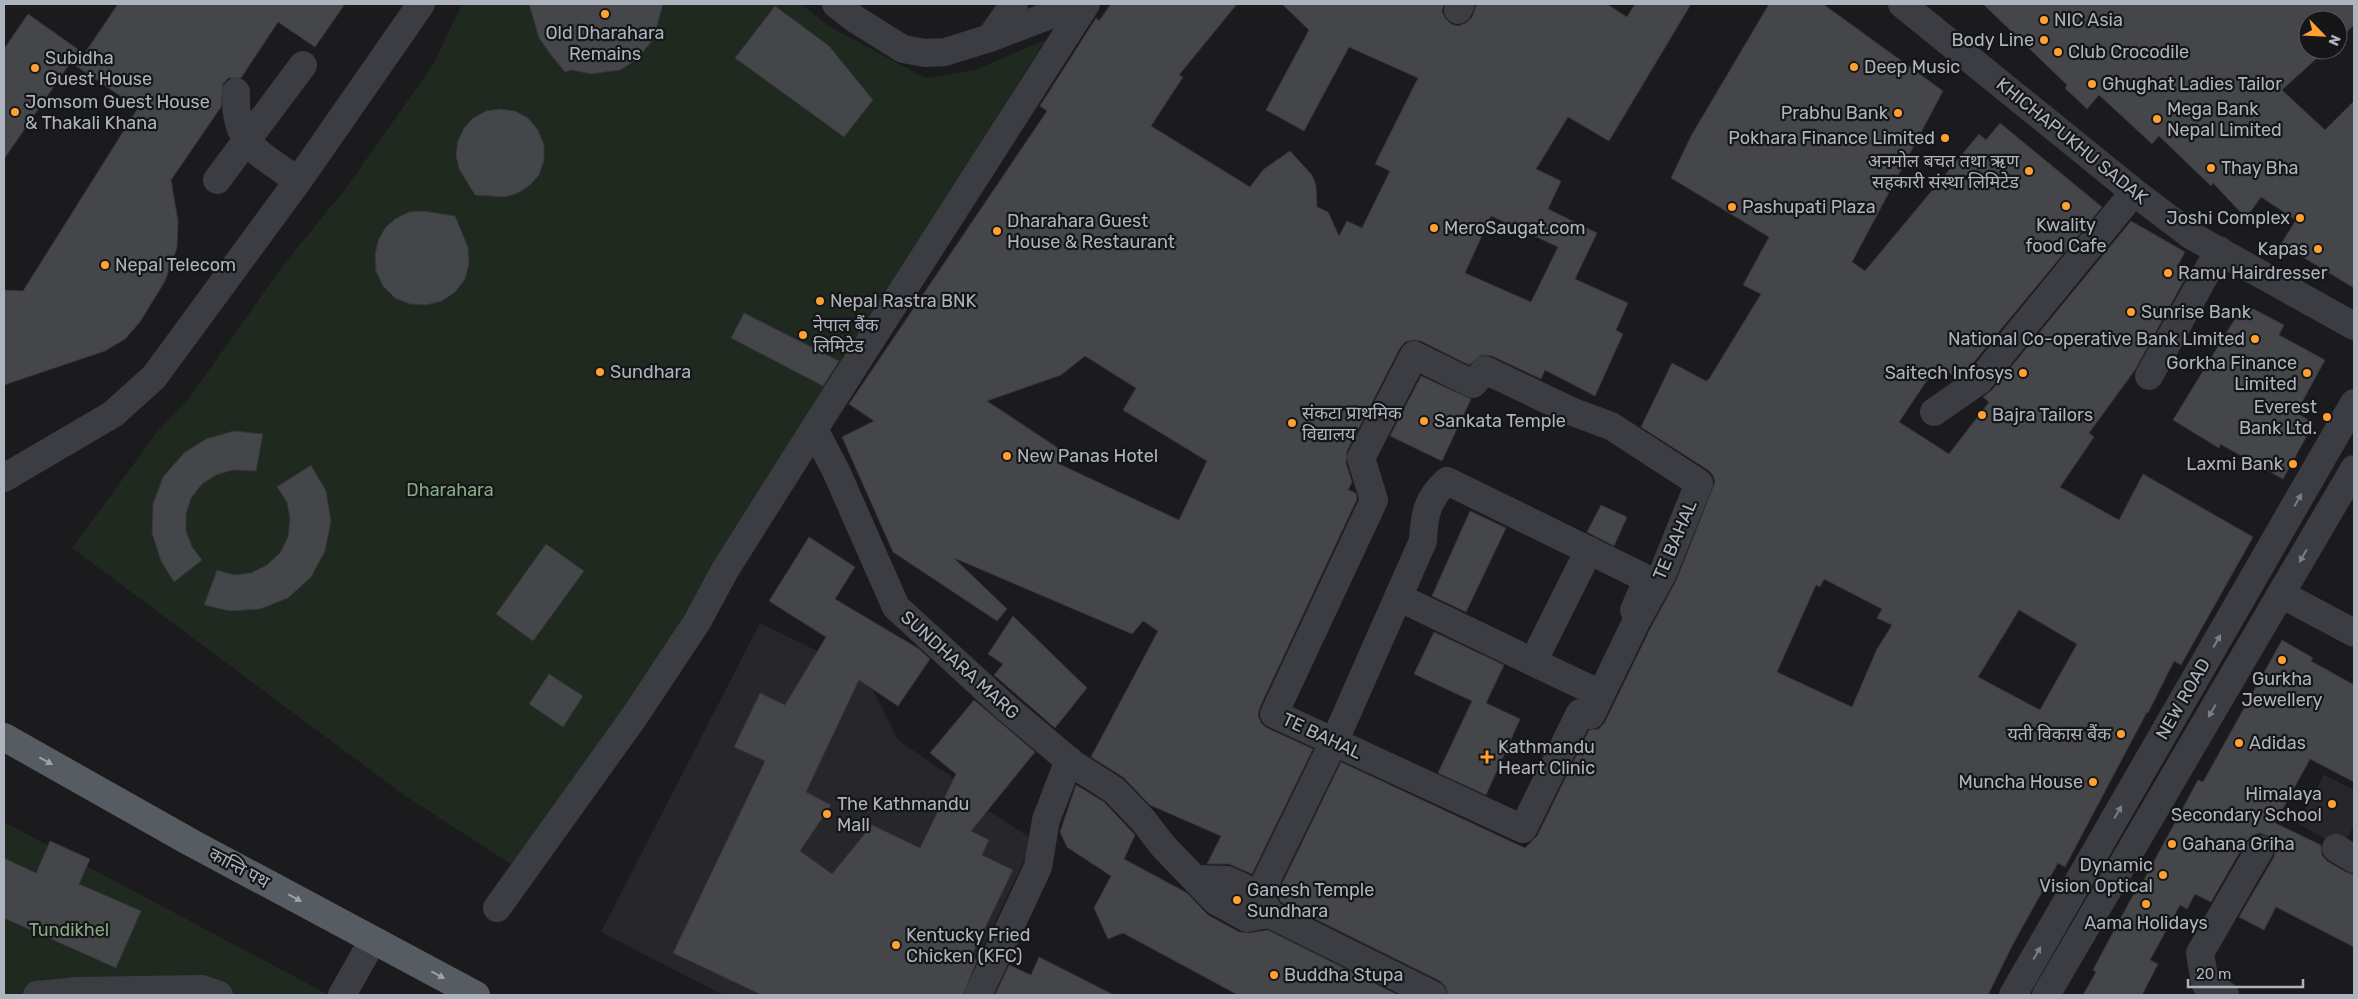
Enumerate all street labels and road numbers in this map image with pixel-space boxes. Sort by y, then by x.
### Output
street label: KHICHAPUKHU SADAK [1992,73,2152,209]
street label: TE BAHAL [1648,497,1702,583]
street label: SUNDHARA MARG [896,606,1024,724]
street label: NEW ROAD [2151,654,2215,744]
street label: TE BAHAL [1279,708,1365,764]
street label: कान्ति पथ [205,843,273,893]

